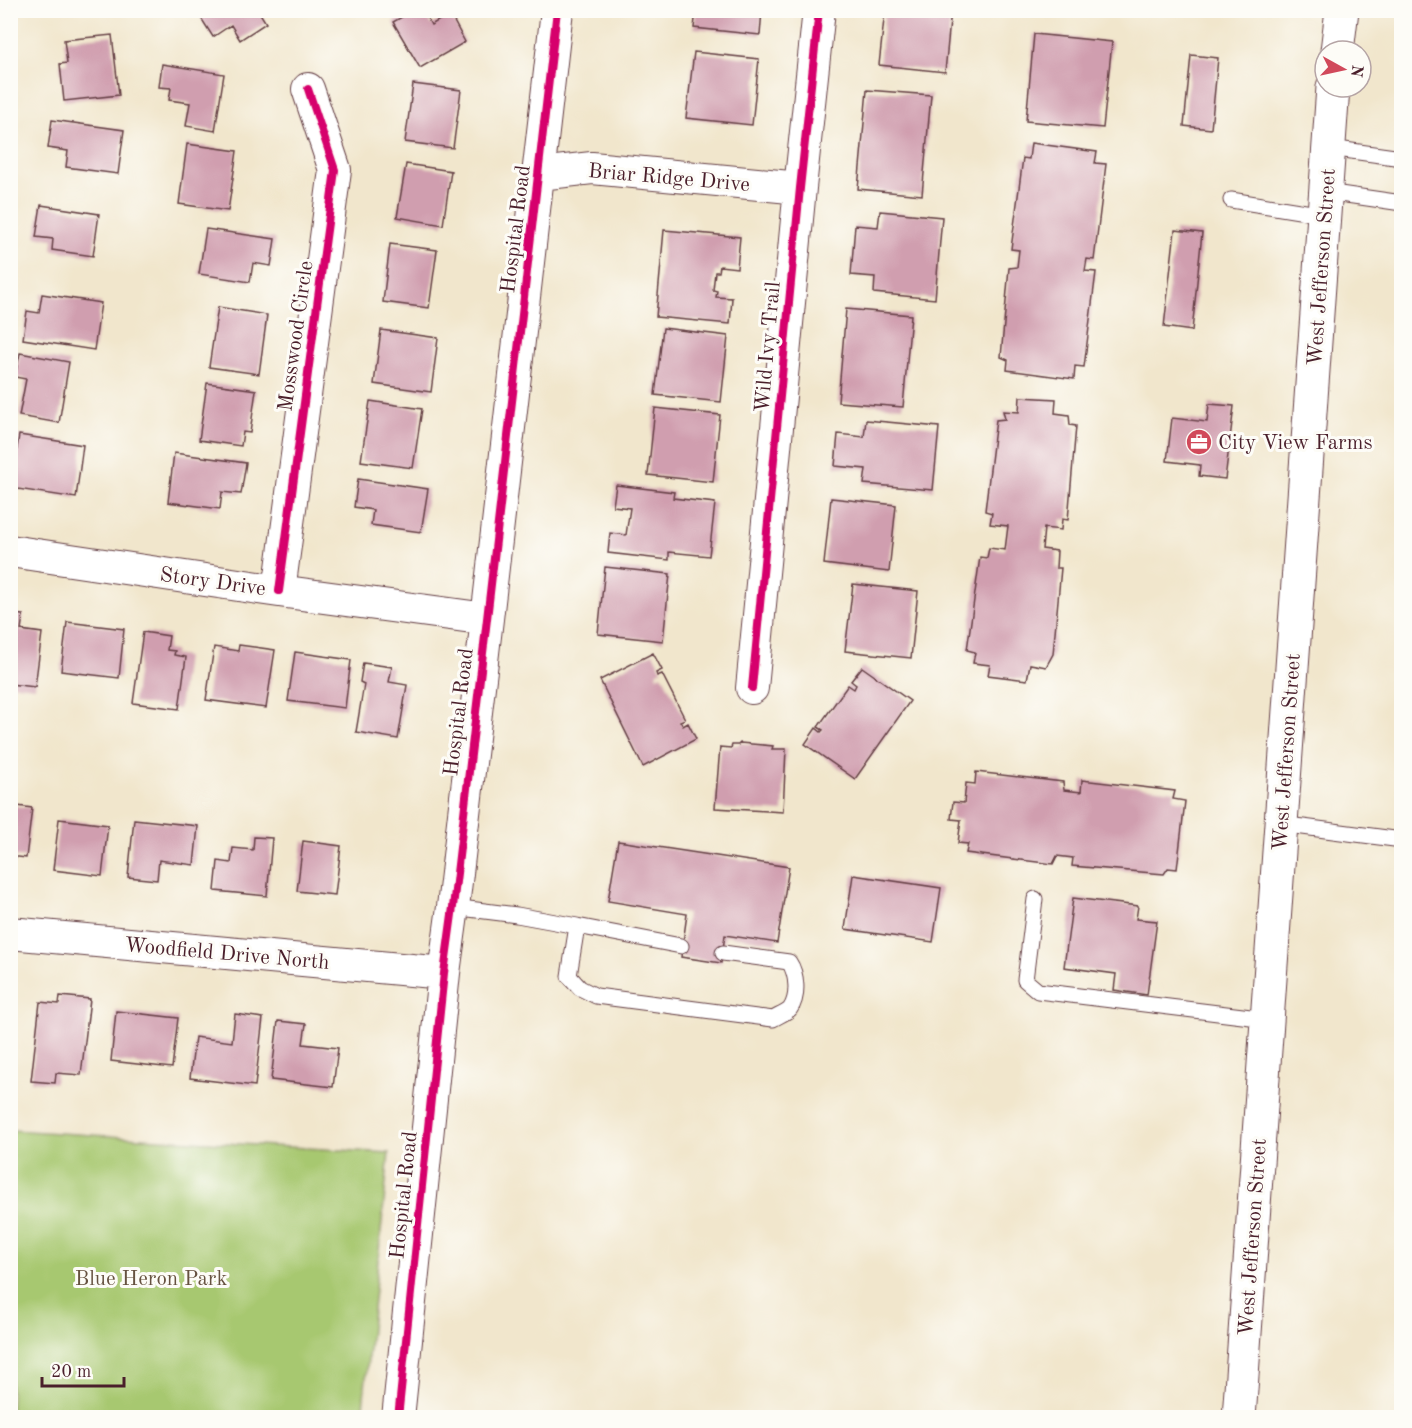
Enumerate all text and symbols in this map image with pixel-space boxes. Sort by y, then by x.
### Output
north arrow [1313,39,1373,99]
text: N [1347,64,1365,79]
street label: Briar Ridge Drive [587,161,751,196]
street label: Hospital Road [498,164,535,294]
street label: West Jefferson Street [1305,168,1340,367]
street label: Mosswood Circle [276,259,317,413]
street label: Wild Ivy Trail [752,280,785,414]
office icon: City View Farms [1184,427,1214,457]
place label: City View Farms [1218,433,1373,454]
street label: Story Drive [158,565,267,600]
street label: Hospital Road [441,647,478,777]
street label: West Jefferson Street [1270,653,1305,852]
street label: Woodfield Drive North [123,935,330,974]
street label: Hospital Road [387,1130,422,1260]
street label: West Jefferson Street [1236,1138,1271,1337]
park label: Blue Heron Park [75,1269,227,1290]
scale bar [42,1350,124,1388]
text: 20 m [51,1363,91,1381]

